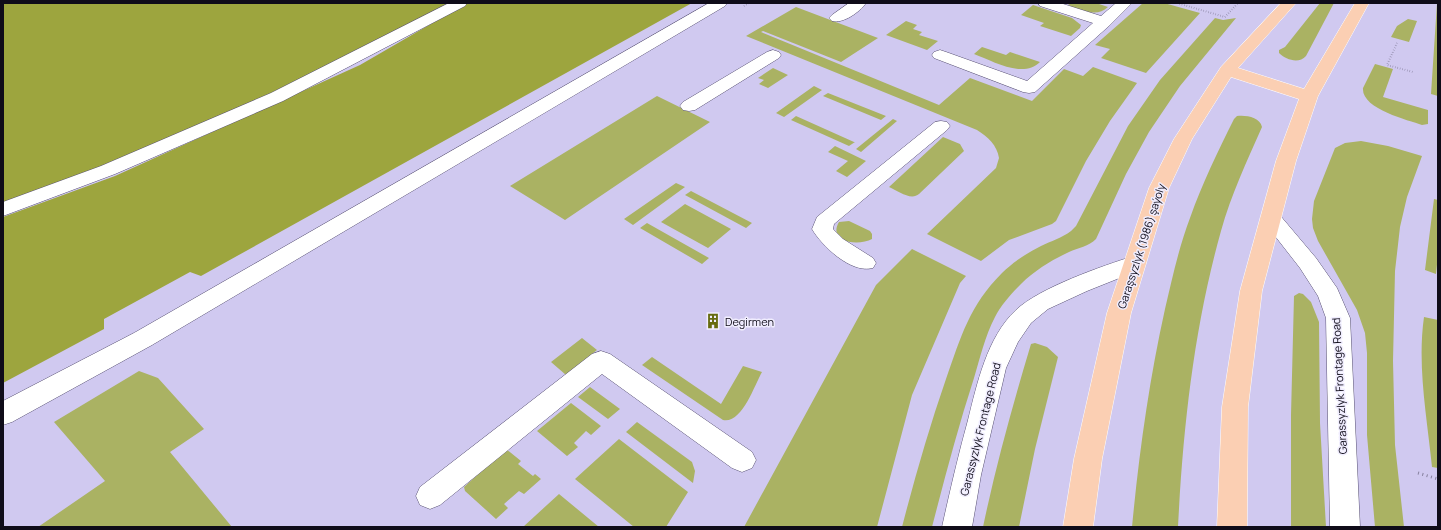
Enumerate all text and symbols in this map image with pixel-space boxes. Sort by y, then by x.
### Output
street label: Garaşsyzlyk (1986) şaýoly [1114,181,1168,310]
building icon: Degirmen [704,312,722,330]
place label: Degirmen [725,314,774,329]
street label: Garassyzlyk Frontage Road [1328,317,1350,455]
street label: Garassyzlyk Frontage Road [956,361,1004,497]

